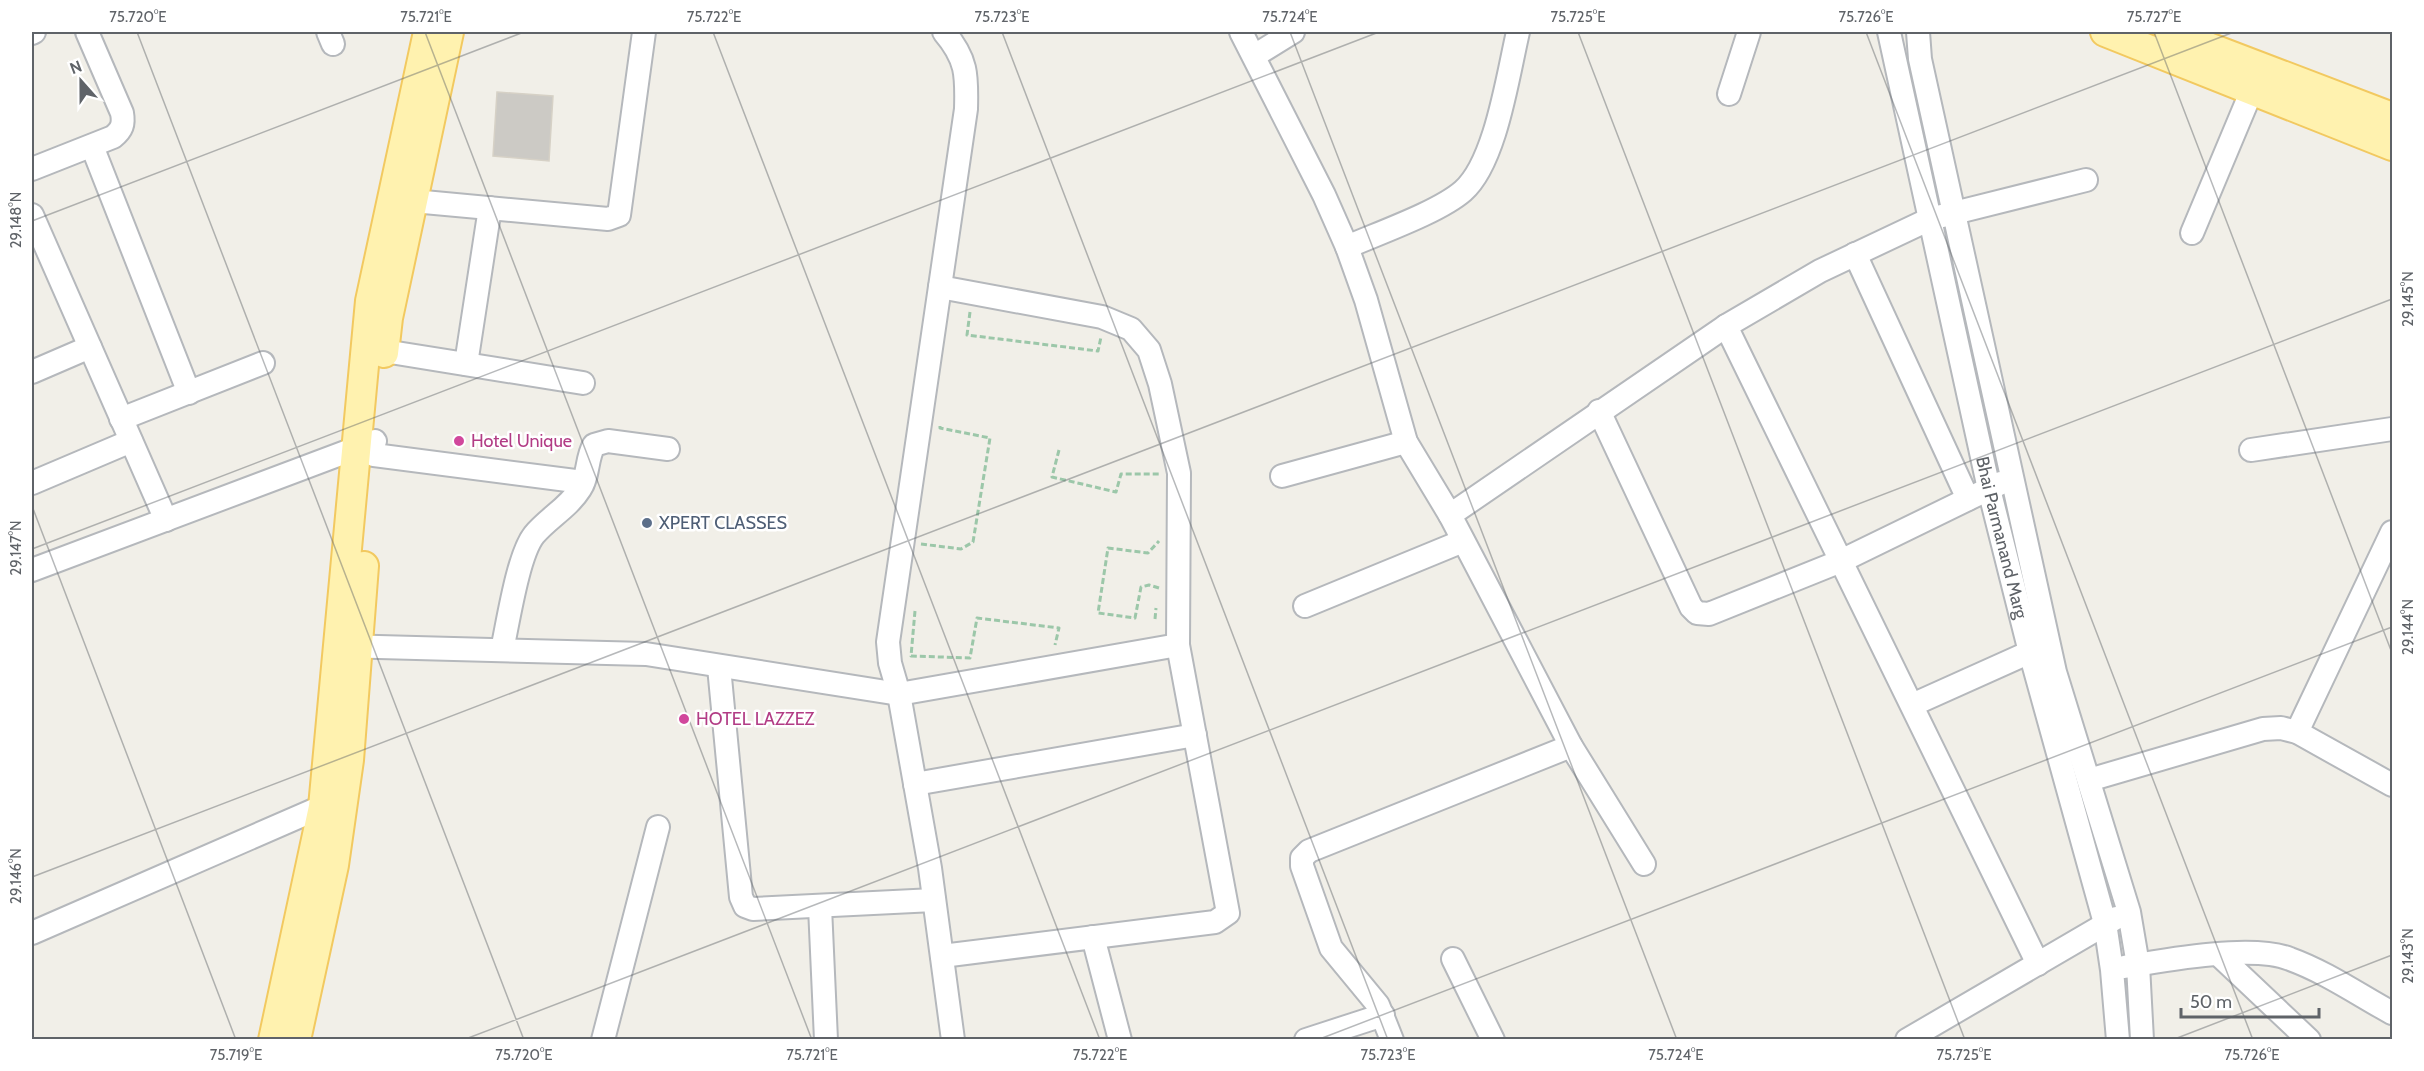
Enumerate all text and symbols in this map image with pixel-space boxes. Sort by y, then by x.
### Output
text: 75.720°E [109,8,167,26]
text: 75.721°E [400,8,452,26]
text: 75.722°E [687,8,741,26]
text: 75.723°E [975,8,1029,26]
text: 75.724°E [1262,8,1318,26]
text: 75.725°E [1551,8,1605,26]
text: 75.726°E [1838,8,1894,26]
text: 75.727°E [2127,8,2181,26]
north arrow [51,51,111,111]
text: N [67,57,84,78]
text: 29.148°N [7,192,25,248]
text: 29.145°N [2399,271,2417,327]
place label: Hotel Unique [471,430,572,452]
marker: Hotel Unique [452,434,466,448]
street label: Bhai Parmanand Marg [1971,454,2032,622]
place label: XPERT CLASSES [659,512,787,534]
marker: XPERT CLASSES [640,516,654,530]
text: 29.147°N [7,521,25,576]
text: 29.144°N [2399,599,2417,655]
place label: HOTEL LAZZEZ [696,708,815,730]
marker: HOTEL LAZZEZ [677,712,691,726]
text: 29.146°N [7,848,25,904]
text: 29.143°N [2399,928,2417,984]
scale bar [2181,981,2319,1019]
text: 50 m [2190,991,2232,1013]
text: 75.719°E [210,1046,262,1064]
text: 75.720°E [495,1046,553,1064]
text: 75.721°E [786,1046,838,1064]
text: 75.722°E [1073,1046,1127,1064]
text: 75.723°E [1361,1046,1415,1064]
text: 75.724°E [1648,1046,1704,1064]
text: 75.725°E [1937,1046,1991,1064]
text: 75.726°E [2224,1046,2280,1064]

